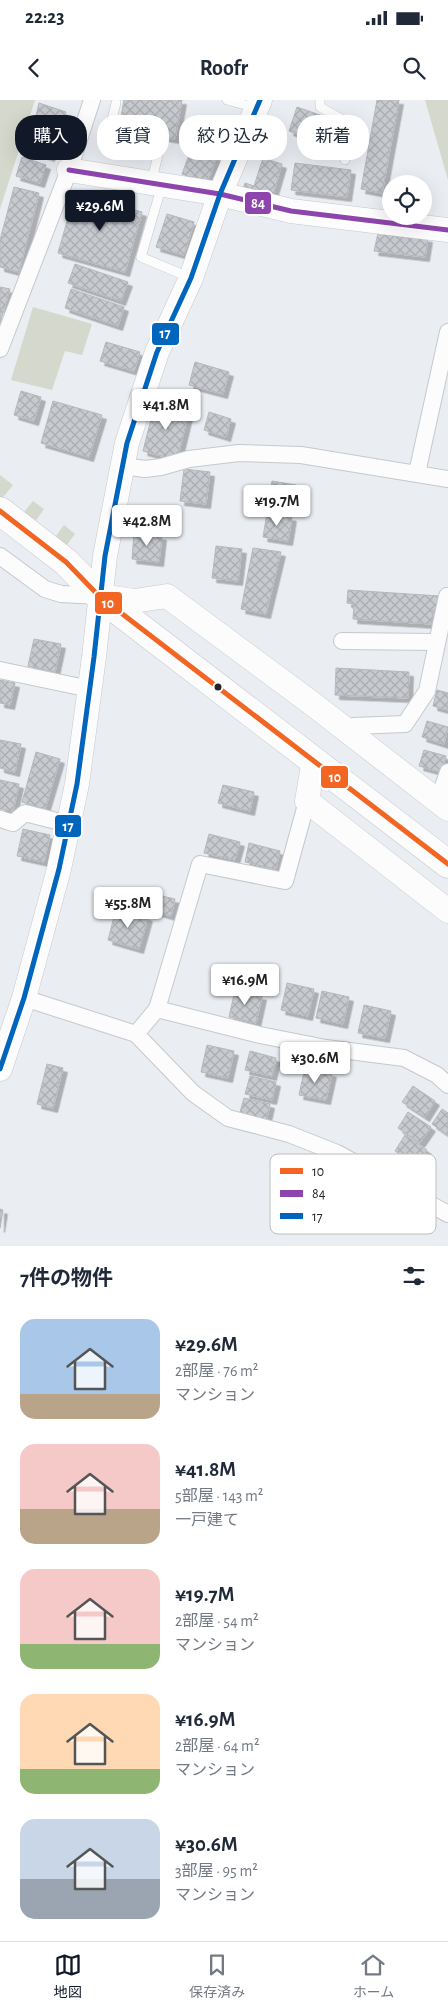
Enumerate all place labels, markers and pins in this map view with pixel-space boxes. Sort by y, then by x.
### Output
pin: ¥29.6M [59,190,141,232]
pin: ¥41.8M [125,388,207,431]
pin: ¥19.7M [236,484,318,527]
pin: ¥42.8M [106,504,188,547]
unlabelled marker [213,682,223,692]
pin: ¥55.8M [87,886,169,929]
pin: ¥16.9M [204,964,286,1006]
pin: ¥30.6M [274,1042,356,1084]

